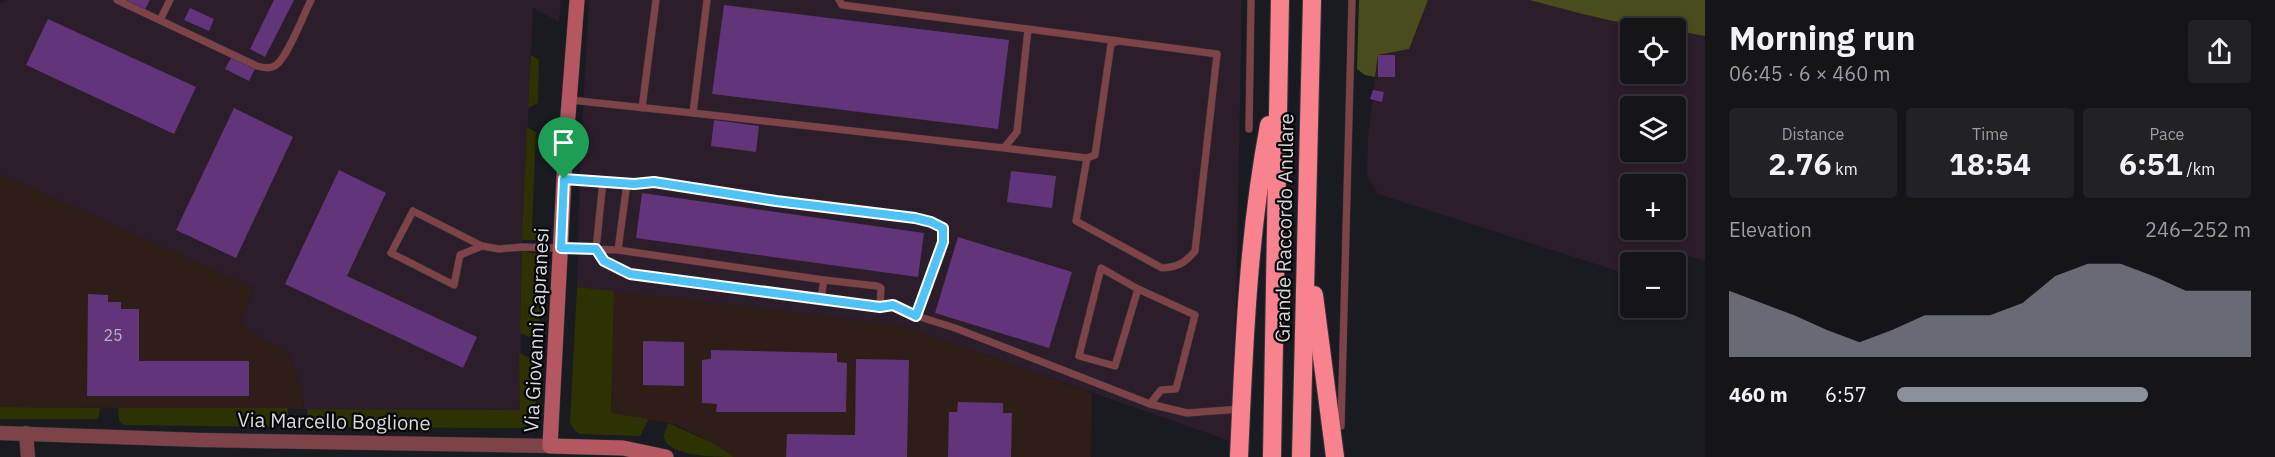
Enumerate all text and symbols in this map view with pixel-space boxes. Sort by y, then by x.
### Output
text: Morning run [1729,16,1915,59]
map controls [1620,18,1686,318]
button: locate [1620,18,1686,84]
button: share [2188,20,2251,83]
text: 06:45 · 6 × 460 m [1729,60,1890,87]
button: layers [1620,96,1686,162]
street label: Grande Raccordo Anulare [1268,113,1300,343]
pin [538,117,589,179]
text: Distance [1782,124,1844,144]
text: Time [1972,124,2008,144]
text: Pace [2150,124,2184,144]
icon: arrive [547,126,580,159]
text: 2.76 [1768,144,1832,183]
text: 18:54 [1949,144,2031,183]
text: 6:51 [2119,144,2183,183]
text: km [1832,159,1858,179]
text: /km [2183,159,2215,179]
button: + [1620,174,1686,240]
text: Elevation [1729,216,1812,243]
text: 246–252 m [2145,216,2251,243]
street label: Via Giovanni Capranesi [517,227,555,433]
button: − [1620,252,1686,318]
house number: 25 [103,325,123,345]
text: 460 m [1729,381,1788,408]
text: 6:57 [1825,381,1867,408]
street label: Via Marcello Boglione [237,406,431,436]

